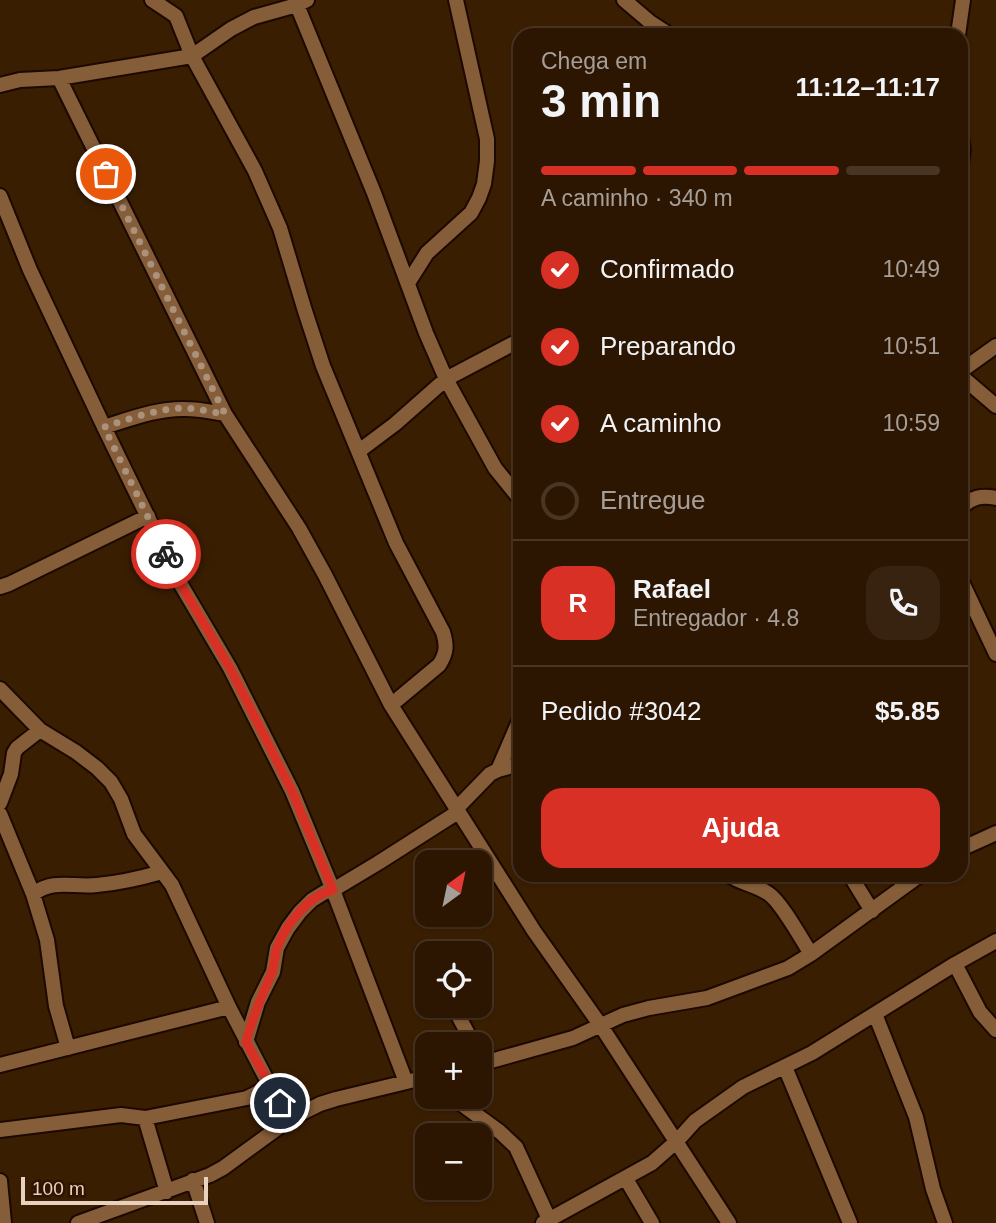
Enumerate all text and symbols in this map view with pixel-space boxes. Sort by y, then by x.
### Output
text: Chega em [541,48,647,74]
text: 11:12–11:17 [795,72,940,102]
text: 3 min [541,75,661,127]
pin [76,144,136,204]
icon: bag [87,155,125,193]
text: A caminho · 340 m [541,185,733,211]
icon: check [541,251,579,289]
text: Confirmado [600,254,734,284]
text: 10:49 [882,256,940,282]
icon: check [541,328,579,366]
text: Preparando [600,331,736,361]
text: 10:51 [882,333,940,359]
icon: check [541,405,579,443]
text: A caminho [600,408,721,438]
text: 10:59 [882,410,940,436]
text: Entregue [600,485,706,515]
courier [131,519,201,589]
icon: bike [147,535,185,573]
button: phone [866,566,940,640]
text: Rafael [633,574,711,604]
text: R [569,588,587,618]
text: Entregador · 4.8 [633,605,799,631]
text: Pedido #3042 [541,696,701,726]
text: $5.85 [875,696,940,726]
button: Ajuda [541,788,940,868]
north arrow [415,850,492,928]
map controls [415,850,492,1200]
button: locate [415,941,492,1018]
button: + [415,1032,492,1109]
pin [250,1073,310,1133]
icon: home [261,1084,299,1122]
button: − [415,1123,492,1200]
scale bar [21,1174,208,1206]
text: 100 m [32,1178,85,1199]

